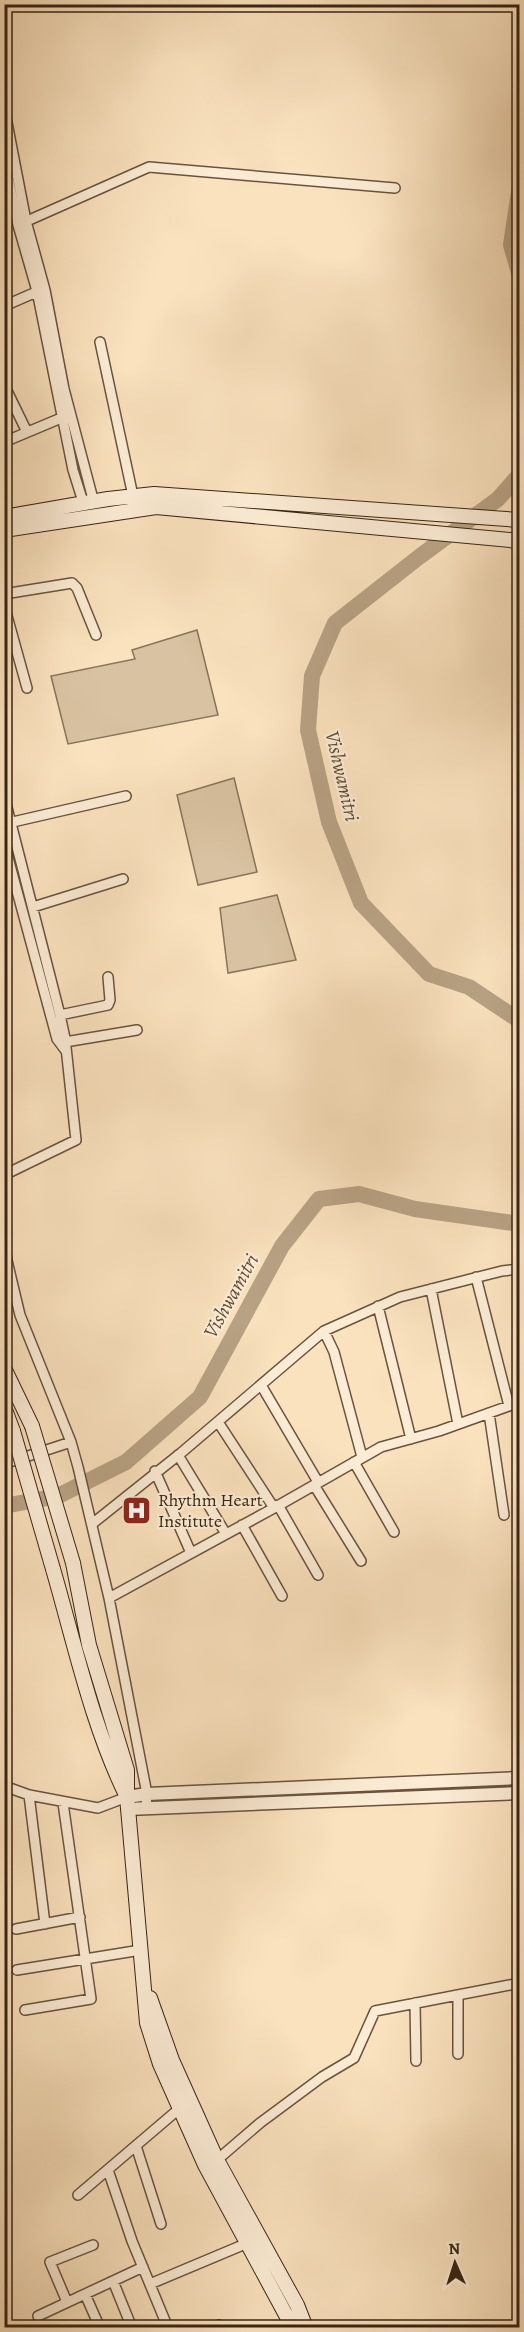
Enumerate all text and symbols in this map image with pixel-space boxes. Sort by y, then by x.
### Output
water label: Vishwamitri [318,728,366,824]
water label: Vishwamitri [197,1249,265,1343]
place label: Rhythm Heart Institute [158,1488,263,1533]
hospital icon: Rhythm Heart Institute [121,1494,153,1526]
north arrow [425,2233,485,2293]
text: N [448,2238,461,2260]

